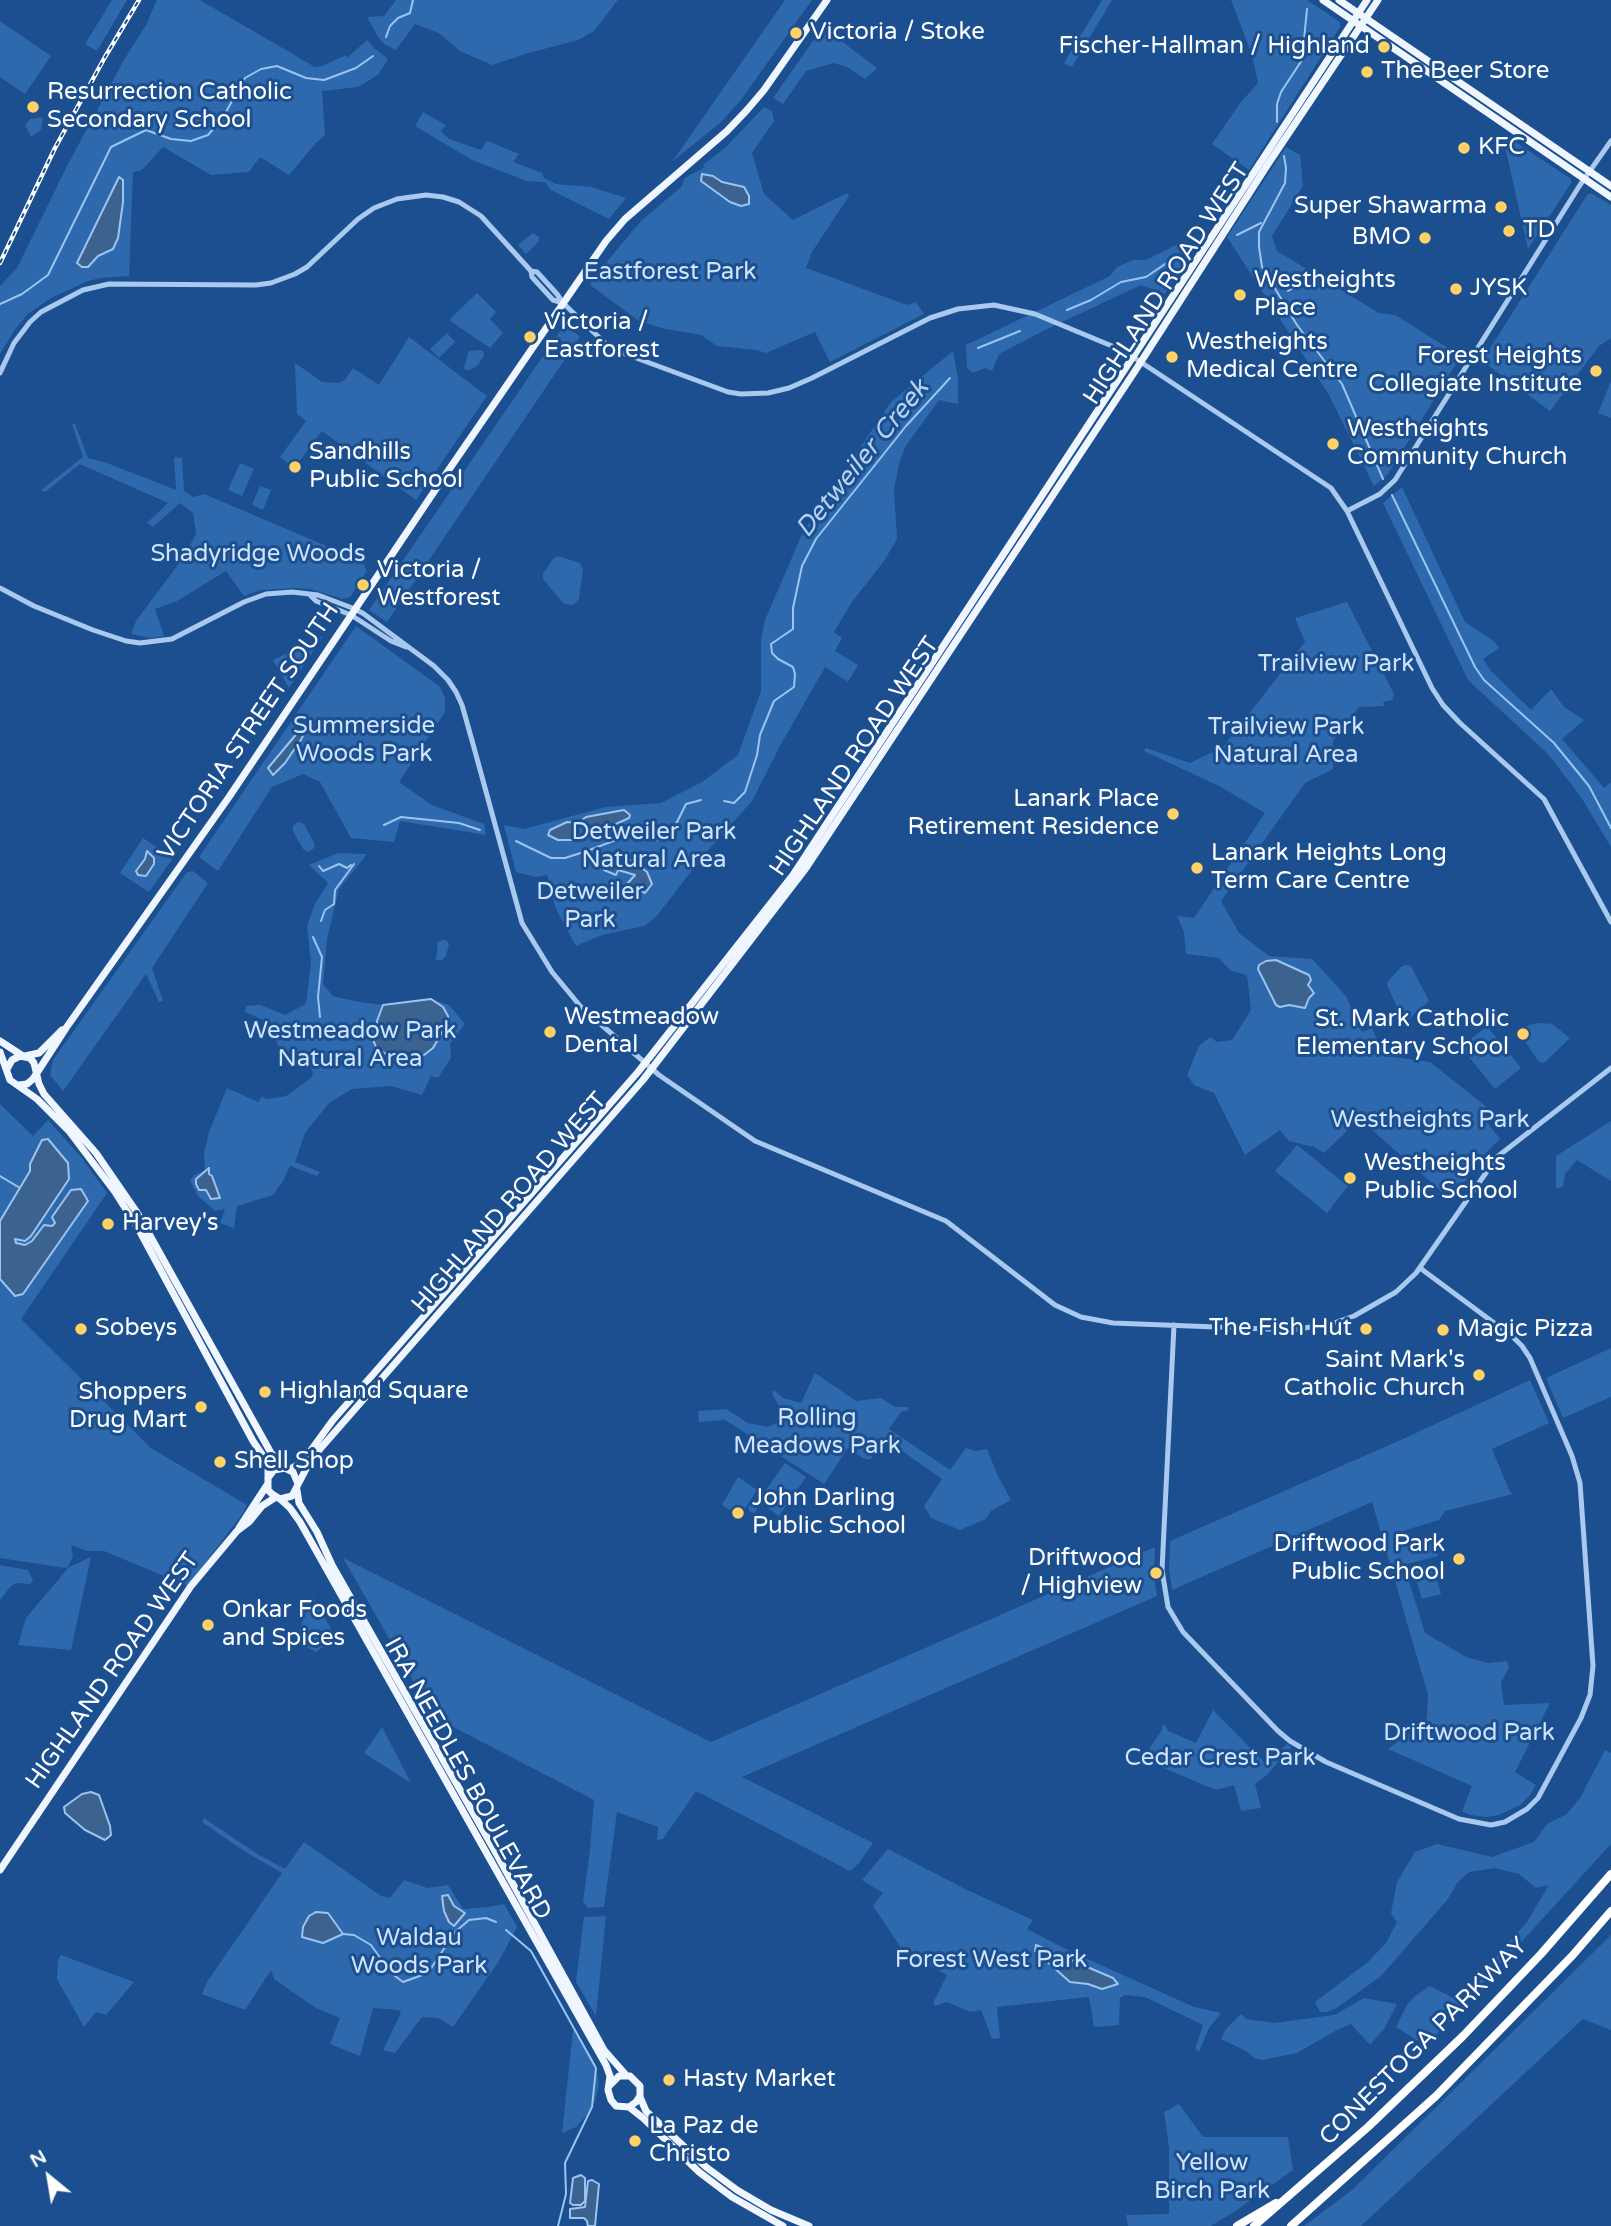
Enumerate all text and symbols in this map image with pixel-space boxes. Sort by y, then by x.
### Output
place label: Victoria / Stoke [810,19,985,47]
marker: Victoria / Stoke [788,25,804,41]
place label: Fischer-Hallman / Highland [1059,33,1370,61]
marker: Fischer-Hallman / Highland [1376,39,1392,55]
place label: The Beer Store [1381,58,1549,86]
marker: The Beer Store [1359,64,1375,80]
place label: Resurrection Catholic Secondary School [47,79,292,135]
marker: Resurrection Catholic Secondary School [25,99,41,115]
place label: KFC [1478,134,1525,162]
marker: KFC [1456,140,1472,156]
street label: HIGHLAND ROAD WEST [1078,158,1256,410]
place label: Super Shawarma [1294,193,1487,221]
marker: Super Shawarma [1493,199,1509,215]
place label: TD [1523,217,1556,245]
marker: TD [1501,223,1517,239]
place label: BMO [1352,224,1411,252]
marker: BMO [1417,230,1433,246]
park label: Eastforest Park [584,259,756,287]
place label: Westheights Place [1254,267,1396,323]
place label: JYSK [1470,275,1527,303]
marker: JYSK [1448,281,1464,297]
marker: Westheights Place [1232,287,1248,303]
place label: Victoria / Eastforest [544,309,659,365]
marker: Victoria / Eastforest [522,329,538,345]
place label: Westheights Medical Centre [1186,329,1358,385]
place label: Forest Heights Collegiate Institute [1368,343,1582,399]
marker: Westheights Medical Centre [1164,349,1180,365]
marker: Forest Heights Collegiate Institute [1588,363,1604,379]
water label: Detweiler Creek [790,374,936,544]
place label: Westheights Community Church [1347,416,1567,472]
marker: Westheights Community Church [1325,436,1341,452]
place label: Sandhills Public School [309,439,463,495]
marker: Sandhills Public School [287,459,303,475]
park label: Shadyridge Woods [150,541,366,569]
place label: Victoria / Westforest [377,557,500,613]
marker: Victoria / Westforest [355,577,371,593]
street label: VICTORIA STREET SOUTH [152,598,346,866]
street label: HIGHLAND ROAD WEST [764,632,946,882]
park label: Trailview Park [1258,651,1414,679]
park label: Summerside Woods Park [293,713,435,769]
park label: Trailview Park Natural Area [1208,714,1364,770]
place label: Lanark Place Retirement Residence [908,786,1159,842]
marker: Lanark Place Retirement Residence [1165,806,1181,822]
park label: Detweiler Park Natural Area [572,819,736,875]
place label: Lanark Heights Long Term Care Centre [1211,840,1447,896]
marker: Lanark Heights Long Term Care Centre [1189,860,1205,876]
park label: Detweiler Park [536,879,644,935]
place label: Westmeadow Dental [564,1004,719,1060]
place label: St. Mark Catholic Elementary School [1296,1006,1509,1062]
park label: Westmeadow Park Natural Area [244,1018,456,1074]
marker: Westmeadow Dental [542,1024,558,1040]
marker: St. Mark Catholic Elementary School [1515,1026,1531,1042]
street label: HIGHLAND ROAD WEST [406,1087,614,1319]
park label: Westheights Park [1330,1107,1530,1135]
place label: Westheights Public School [1364,1150,1518,1206]
marker: Westheights Public School [1342,1170,1358,1186]
place label: Harvey's [122,1210,219,1238]
marker: Harvey's [100,1216,116,1232]
place label: Sobeys [95,1315,177,1343]
place label: The Fish Hut [1209,1315,1352,1343]
place label: Magic Pizza [1457,1316,1593,1344]
marker: Sobeys [73,1321,89,1337]
marker: The Fish Hut [1358,1321,1374,1337]
marker: Magic Pizza [1435,1322,1451,1338]
place label: Saint Mark's Catholic Church [1284,1347,1465,1403]
marker: Saint Mark's Catholic Church [1471,1367,1487,1383]
place label: Highland Square [279,1378,469,1406]
place label: Shoppers Drug Mart [69,1379,187,1435]
marker: Highland Square [257,1384,273,1400]
marker: Shoppers Drug Mart [193,1399,209,1415]
park label: Rolling Meadows Park [733,1405,901,1461]
place label: Shell Shop [234,1448,354,1476]
marker: Shell Shop [212,1454,228,1470]
place label: John Darling Public School [752,1485,906,1541]
marker: John Darling Public School [730,1505,746,1521]
place label: Driftwood Park Public School [1273,1531,1445,1587]
place label: Driftwood / Highview [1021,1545,1142,1601]
street label: HIGHLAND ROAD WEST [20,1547,206,1795]
marker: Driftwood Park Public School [1451,1551,1467,1567]
marker: Driftwood / Highview [1148,1565,1164,1581]
place label: Onkar Foods and Spices [222,1597,367,1653]
marker: Onkar Foods and Spices [200,1617,216,1633]
street label: IRA NEEDLES BOULEVARD [377,1633,557,1925]
park label: Driftwood Park [1383,1720,1555,1748]
park label: Cedar Crest Park [1125,1745,1315,1773]
park label: Waldau Woods Park [351,1925,487,1981]
street label: CONESTOGA PARKWAY [1314,1932,1534,2152]
park label: Forest West Park [895,1947,1087,1975]
place label: Hasty Market [683,2066,836,2094]
marker: Hasty Market [661,2072,677,2088]
place label: La Paz de Christo [649,2113,758,2169]
marker: La Paz de Christo [627,2133,643,2149]
north arrow [14,2142,84,2212]
text: N [26,2145,51,2172]
park label: Yellow Birch Park [1154,2150,1270,2206]

